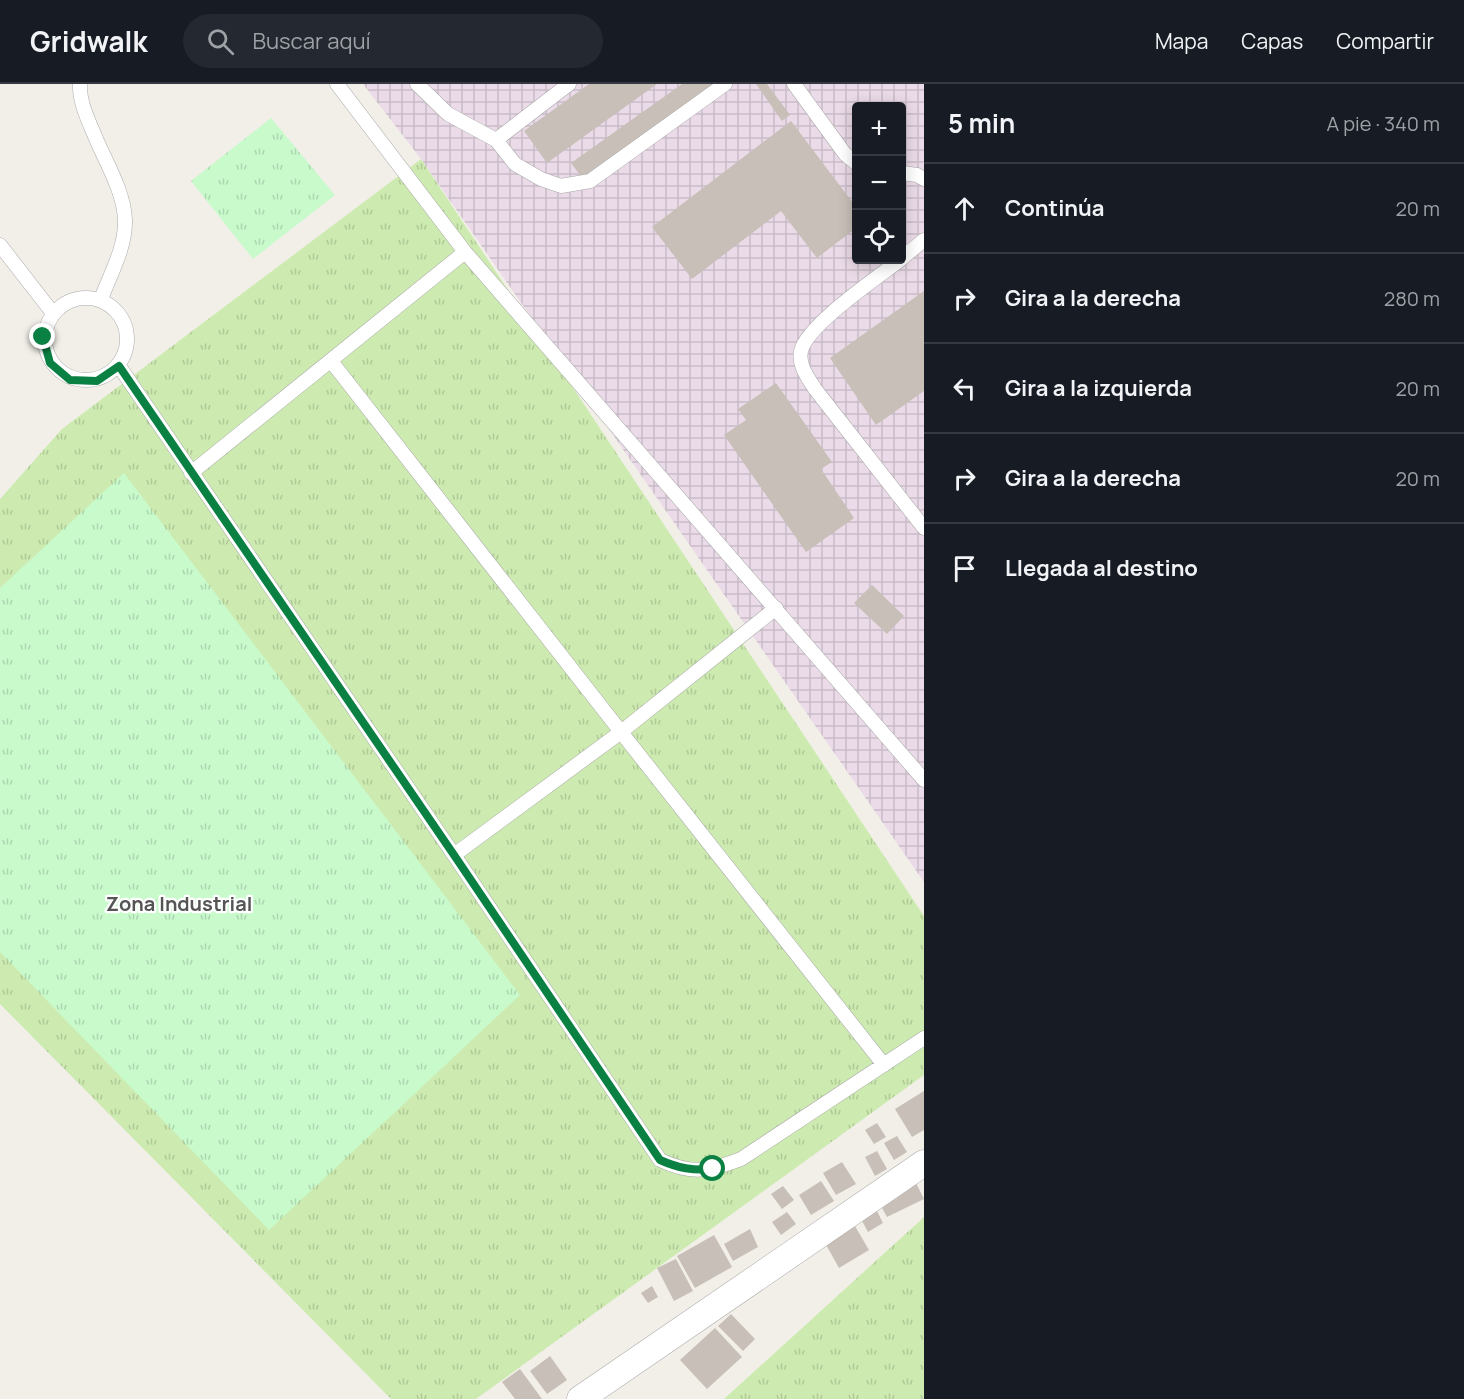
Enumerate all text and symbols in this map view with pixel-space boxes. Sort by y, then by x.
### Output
search box [183,14,603,68]
text: Gridwalk [30,22,147,60]
icon: search [204,25,237,58]
text: Buscar aquí [252,26,371,56]
text: Mapa [1155,27,1208,55]
text: Capas [1241,27,1303,55]
text: Compartir [1336,27,1434,55]
map controls [852,102,906,264]
button: + [852,102,906,156]
text: 5 min [948,105,1015,141]
text: A pie · 340 m [1327,110,1440,137]
button: − [852,156,906,210]
icon: ahead [948,192,981,225]
text: Continúa [1005,193,1105,223]
text: 20 m [1395,195,1440,222]
button: locate [852,210,906,264]
icon: right [948,282,981,315]
text: Gira a la derecha [1005,283,1181,313]
text: 280 m [1384,285,1440,312]
route end [29,323,55,349]
icon: left [948,372,981,405]
text: Gira a la izquierda [1005,373,1192,403]
text: 20 m [1395,375,1440,402]
icon: right [948,462,981,495]
text: Gira a la derecha [1005,463,1181,493]
text: 20 m [1395,465,1440,492]
icon: arrive [948,552,981,585]
text: Llegada al destino [1005,553,1198,583]
district label: Zona Industrial [106,890,252,917]
route start [699,1155,725,1181]

